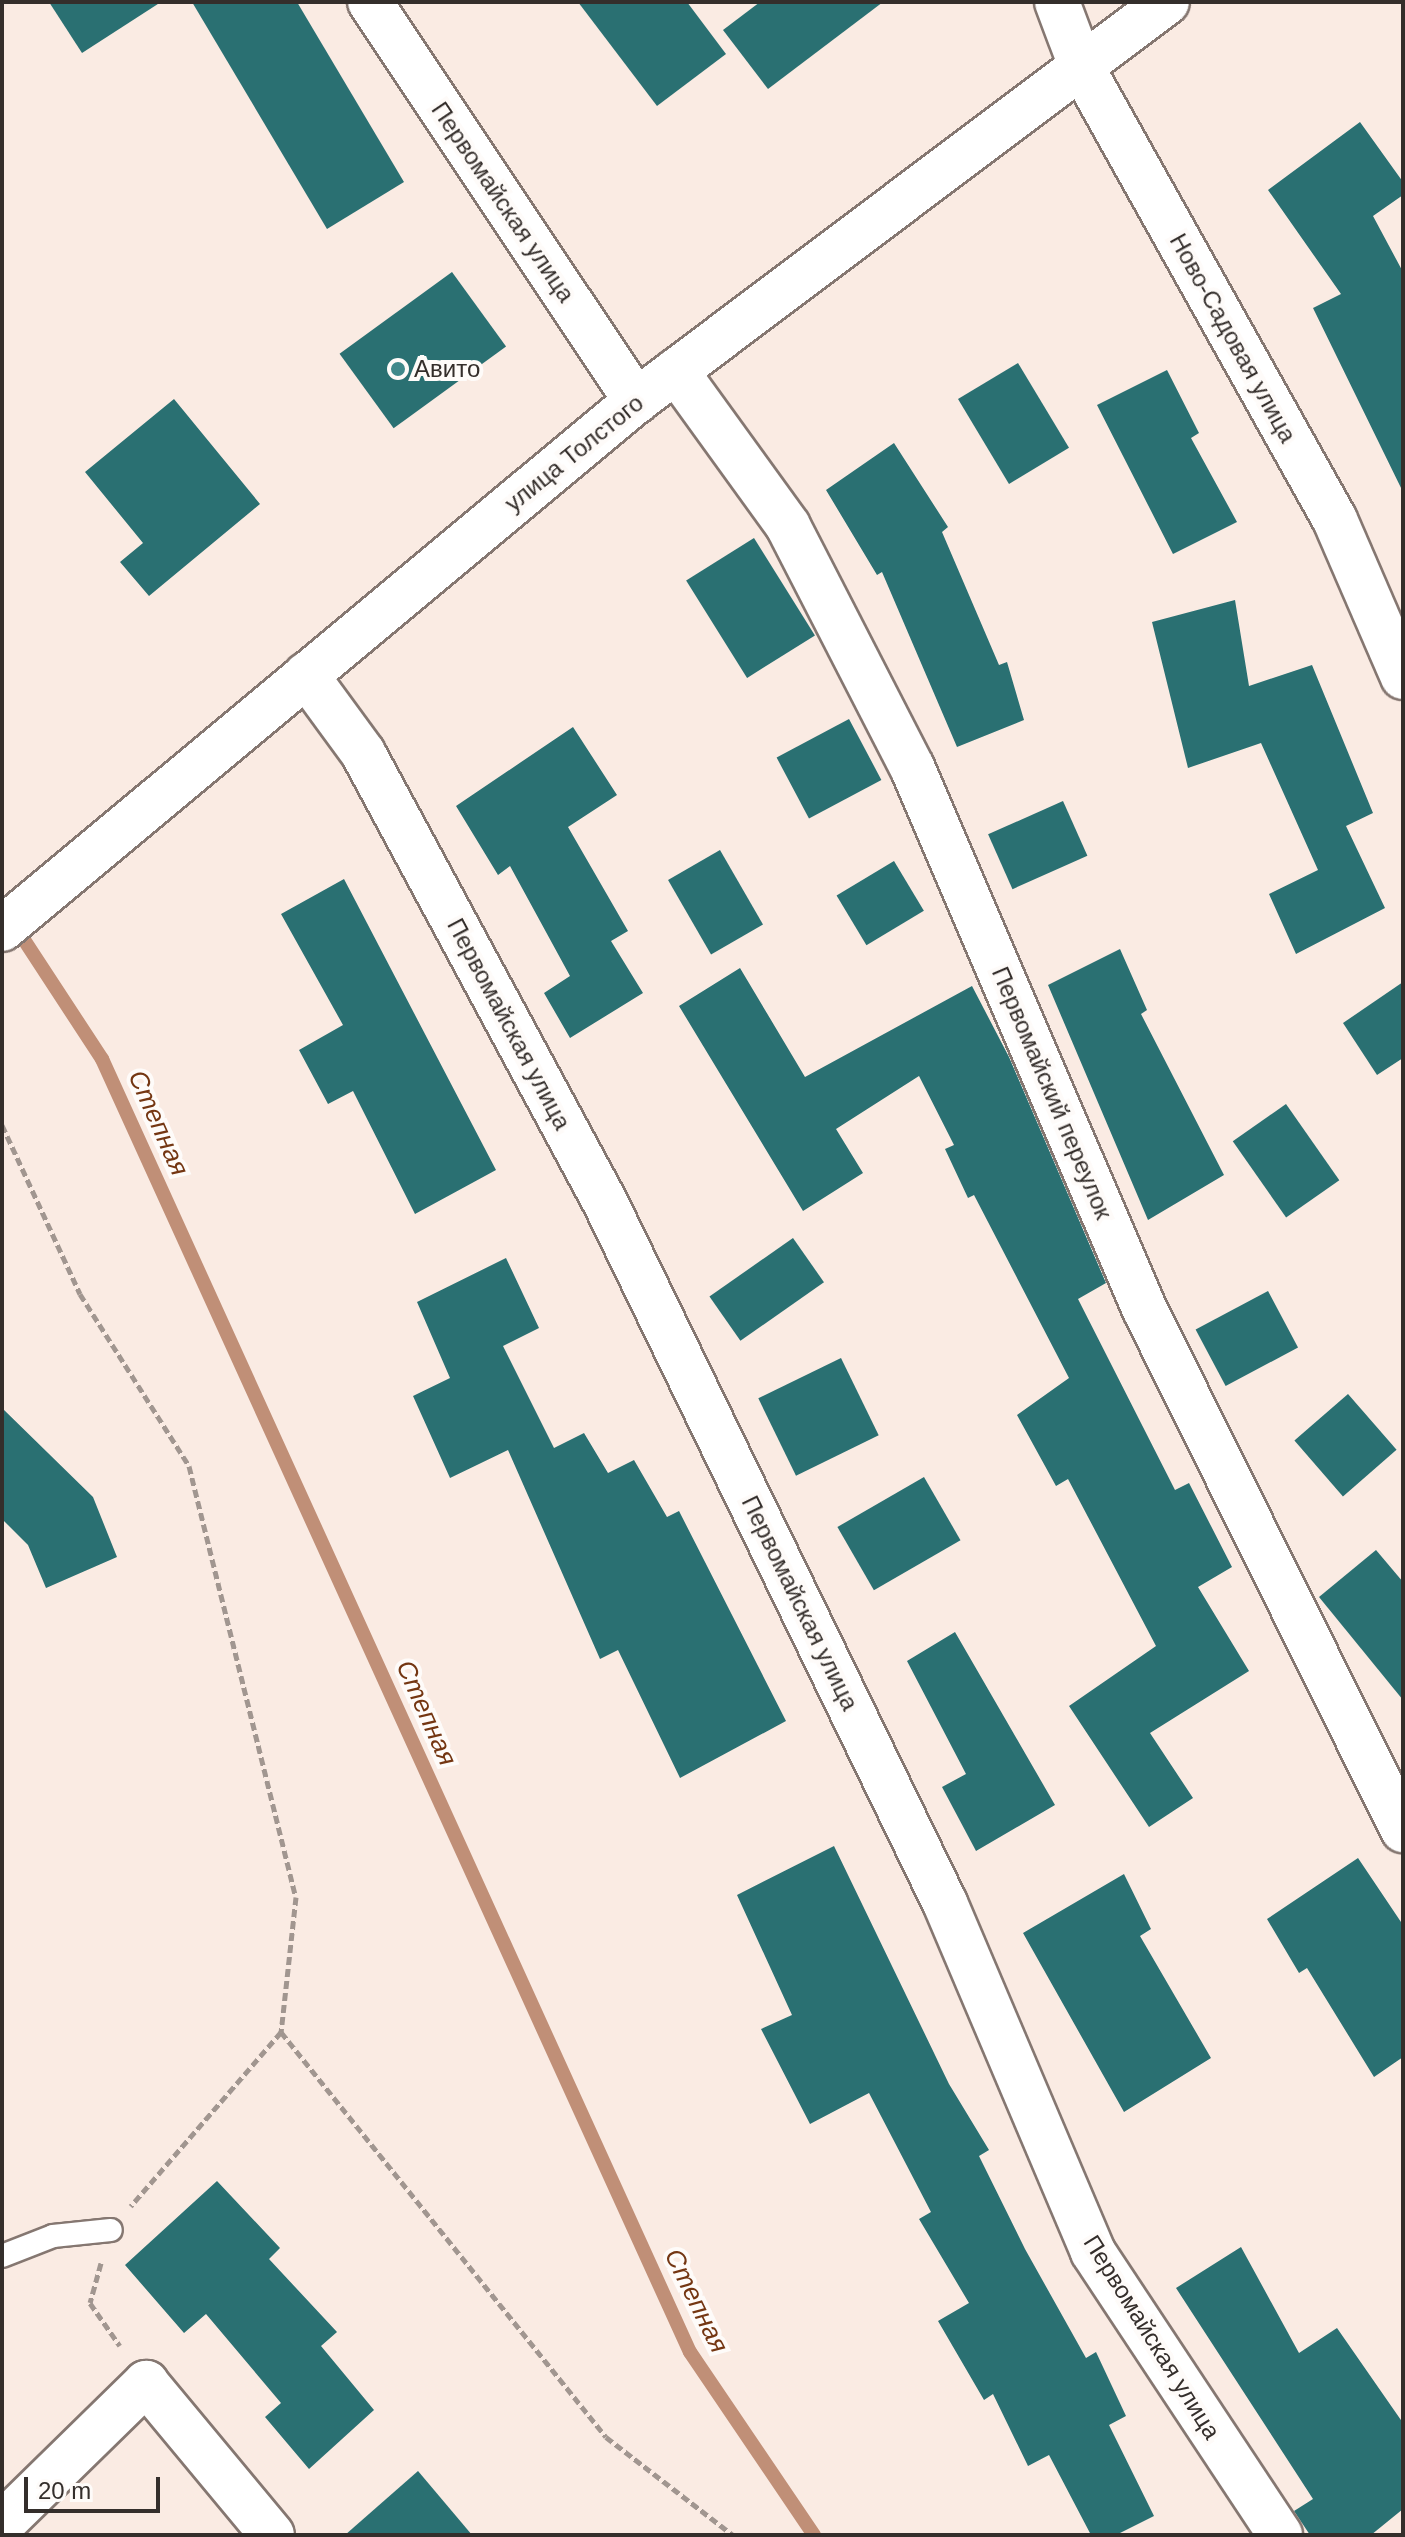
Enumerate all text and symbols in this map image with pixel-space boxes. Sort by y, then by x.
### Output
street label: Первомайская улица [425,97,581,307]
street label: Ново-Садовая улица [1164,229,1302,447]
place label: Авито [414,355,480,383]
marker: Авито [389,360,407,378]
street label: улица Толстого [499,388,649,518]
street label: Первомайская улица [441,913,577,1135]
street label: Первомайский переулок [986,962,1118,1224]
water label: Степная [121,1066,195,1180]
street label: Первомайская улица [736,1491,864,1715]
water label: Степная [389,1656,463,1770]
street label: Первомайская улица [1078,2230,1226,2444]
water label: Степная [657,2244,735,2358]
scale bar [28,2461,164,2511]
text: 20 m [38,2477,91,2504]

